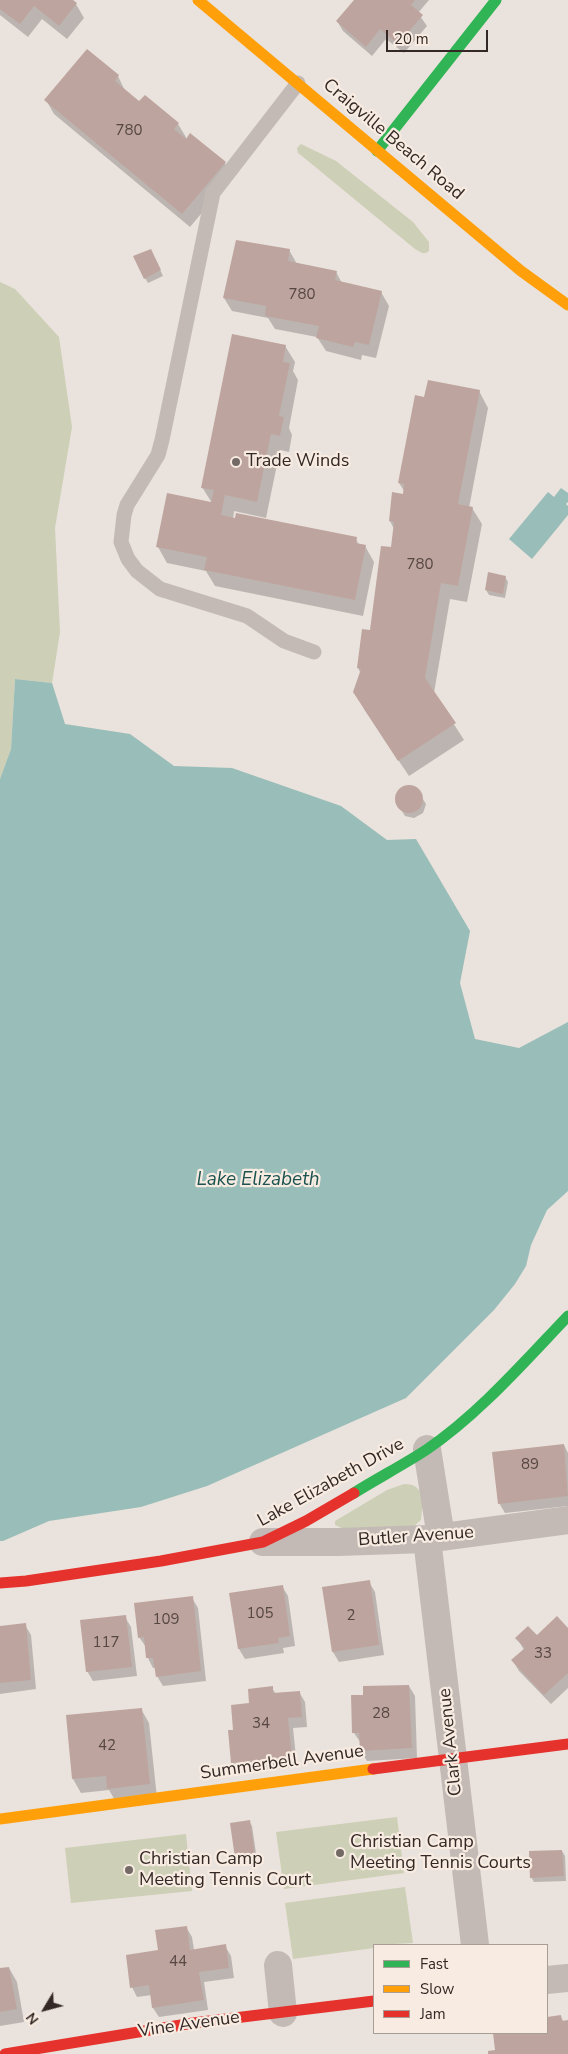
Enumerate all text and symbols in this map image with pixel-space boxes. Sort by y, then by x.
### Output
scale bar [388,20,490,52]
text: 20 m [394,29,429,49]
street label: Craigville Beach Road [318,75,468,205]
house number: 780 [116,122,142,140]
house number: 780 [289,286,315,304]
place label: Trade Winds [246,451,349,473]
marker: Trade Winds [230,456,242,468]
house number: 780 [407,556,433,574]
water label: Lake Elizabeth [196,1169,320,1191]
street label: Lake Elizabeth Drive [254,1434,408,1532]
house number: 89 [521,1456,539,1474]
street label: Butler Avenue [358,1522,474,1552]
house number: 105 [247,1605,273,1623]
house number: 2 [347,1607,355,1625]
house number: 109 [153,1611,179,1629]
house number: 117 [93,1634,119,1652]
house number: 33 [534,1645,552,1663]
street label: Clark Avenue [435,1687,467,1797]
house number: 28 [372,1705,390,1723]
house number: 34 [252,1715,270,1733]
house number: 42 [98,1737,116,1755]
street label: Summerbell Avenue [199,1741,365,1785]
place label: Christian Camp Meeting Tennis Courts [350,1832,531,1875]
marker: Christian Camp Meeting Tennis Courts [334,1847,346,1859]
place label: Christian Camp Meeting Tennis Court [139,1849,311,1892]
marker: Christian Camp Meeting Tennis Court [123,1864,135,1876]
legend [373,1944,548,2034]
house number: 44 [169,1953,187,1971]
text: Fast [420,1954,448,1974]
text: Slow [420,1979,454,1999]
north arrow [20,1984,70,2034]
text: Jam [420,2004,446,2024]
street label: Vine Avenue [137,2007,241,2043]
text: N [22,2008,43,2028]

